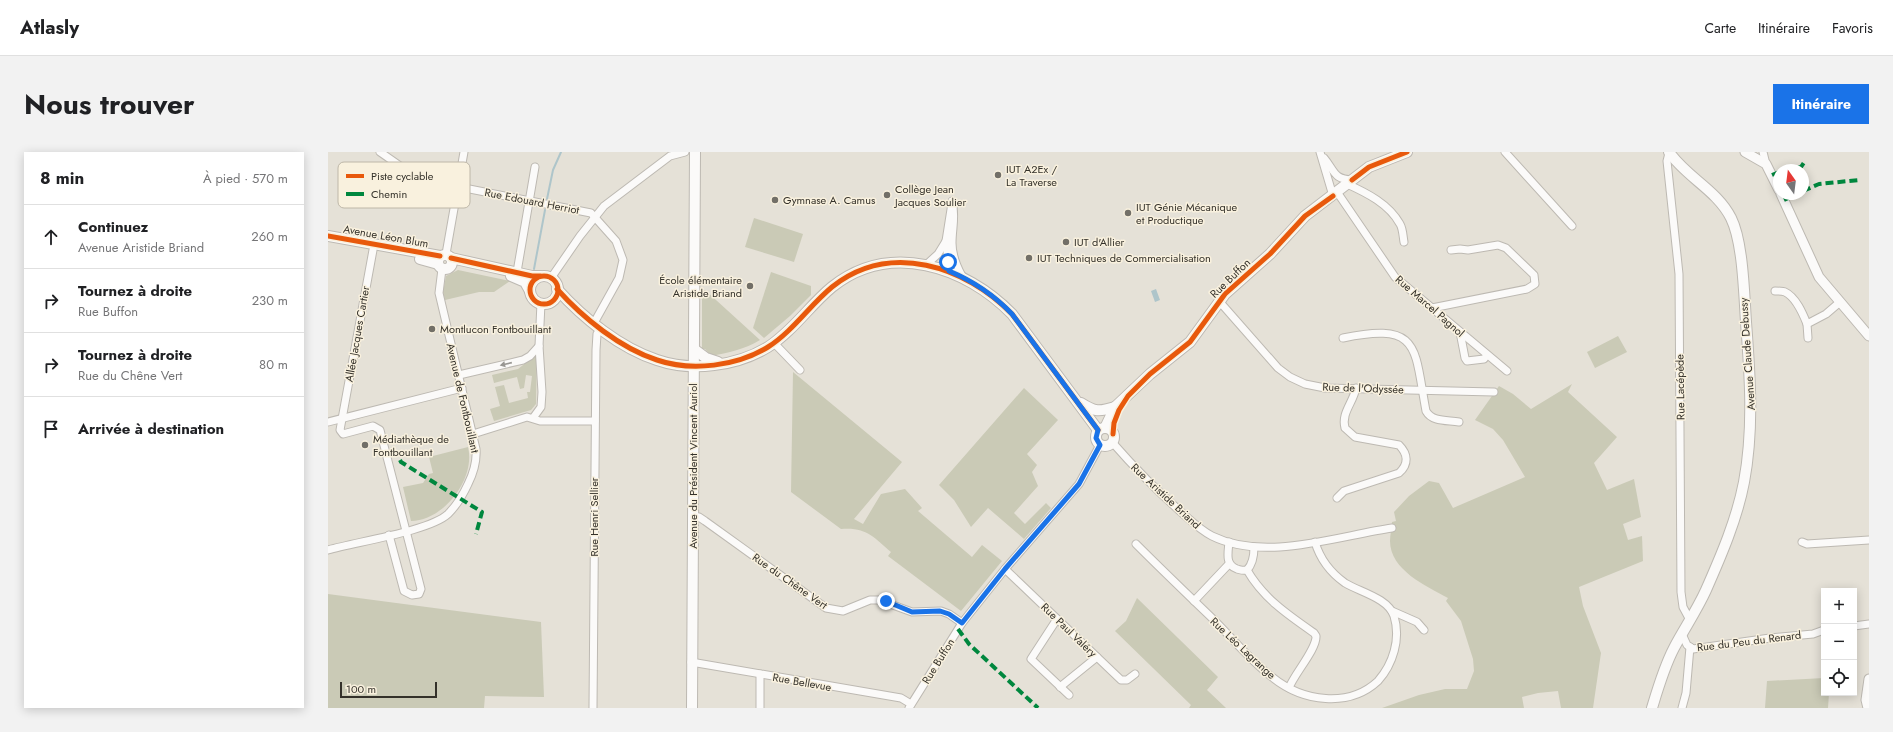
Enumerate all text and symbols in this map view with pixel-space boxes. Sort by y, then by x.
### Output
text: Atlasly [20,14,79,41]
text: Carte [1704,18,1736,38]
text: Itinéraire [1758,18,1810,38]
text: Favoris [1832,18,1873,38]
text: Nous trouver [24,84,195,125]
button: Itinéraire [1773,84,1869,124]
place label: IUT A2Ex / La Traverse [1006,161,1057,190]
legend [338,162,470,208]
north arrow [1773,164,1809,200]
text: 8 min [40,166,84,190]
text: Piste cyclable [371,168,434,184]
text: À pied · 570 m [203,169,288,188]
marker: IUT A2Ex / La Traverse [993,170,1003,180]
place label: Collège Jean Jacques Soulier [893,181,966,210]
street label: Rue Edouard Herriot [483,184,581,218]
text: Chemin [371,186,407,202]
marker: Collège Jean Jacques Soulier [882,190,892,200]
place label: Gymnase A. Camus [783,192,876,208]
marker: Gymnase A. Camus [770,195,780,205]
place label: IUT Génie Mécanique et Productique [1136,199,1238,228]
marker: IUT Génie Mécanique et Productique [1123,208,1133,218]
text: Continuez [78,216,148,238]
street label: Avenue Léon Blum [342,221,430,251]
icon: ahead [40,226,62,248]
text: 260 m [251,227,288,246]
place label: IUT d'Allier [1074,234,1125,250]
marker: IUT d'Allier [1061,237,1071,247]
text: Avenue Aristide Briand [78,238,204,257]
place label: IUT Techniques de Commercialisation [1037,250,1211,266]
route start [939,253,957,271]
marker: IUT Techniques de Commercialisation [1024,253,1034,263]
street label: Rue Buffon [1206,255,1254,301]
street label: Rue Marcel Pagnol [1392,271,1468,341]
place label: École élémentaire Aristide Briand [659,272,742,301]
text: Tournez à droite [78,280,192,302]
marker: École élémentaire Aristide Briand [745,281,755,291]
street label: Allée Jacques Cartier [341,285,373,383]
icon: right [40,290,62,312]
text: 230 m [252,291,288,310]
street label: Avenue Claude Debussy [1735,297,1759,411]
text: Rue Buffon [78,302,138,321]
place label: Montlucon Fontbouillant [440,321,552,337]
marker: Montlucon Fontbouillant [427,324,437,334]
street label: Avenue de Fontbouillant [443,342,483,455]
text: Tournez à droite [78,344,192,366]
icon: right [40,354,62,376]
street label: Rue Lacépède [1671,354,1689,420]
text: 80 m [259,355,288,374]
one-way arrow [500,361,512,367]
text: Rue du Chêne Vert [78,366,183,385]
street label: Rue de l'Odyssée [1322,379,1404,397]
street label: Avenue du Président Vincent Auriol [685,383,701,549]
icon: arrive [40,418,62,440]
text: Arrivée à destination [78,418,224,440]
place label: Médiathèque de Fontbouillant [373,431,449,460]
marker: Médiathèque de Fontbouillant [360,440,370,450]
street label: Rue Aristide Briand [1128,459,1204,533]
street label: Rue Henri Sellier [586,477,602,557]
street label: Rue du Chêne Vert [749,549,831,613]
map controls [1821,588,1857,696]
button: + [1821,588,1857,624]
route end [877,592,895,610]
street label: Rue Paul Valéry [1038,599,1101,661]
street label: Rue Léo Lagrange [1207,613,1279,683]
button: − [1821,624,1857,660]
street label: Rue du Peu du Renard [1696,627,1802,655]
street label: Rue Buffon [918,635,958,687]
button: locate [1821,660,1857,696]
street label: Rue Bellevue [771,669,833,695]
scale bar [340,680,437,699]
text: 100 m [346,681,376,697]

